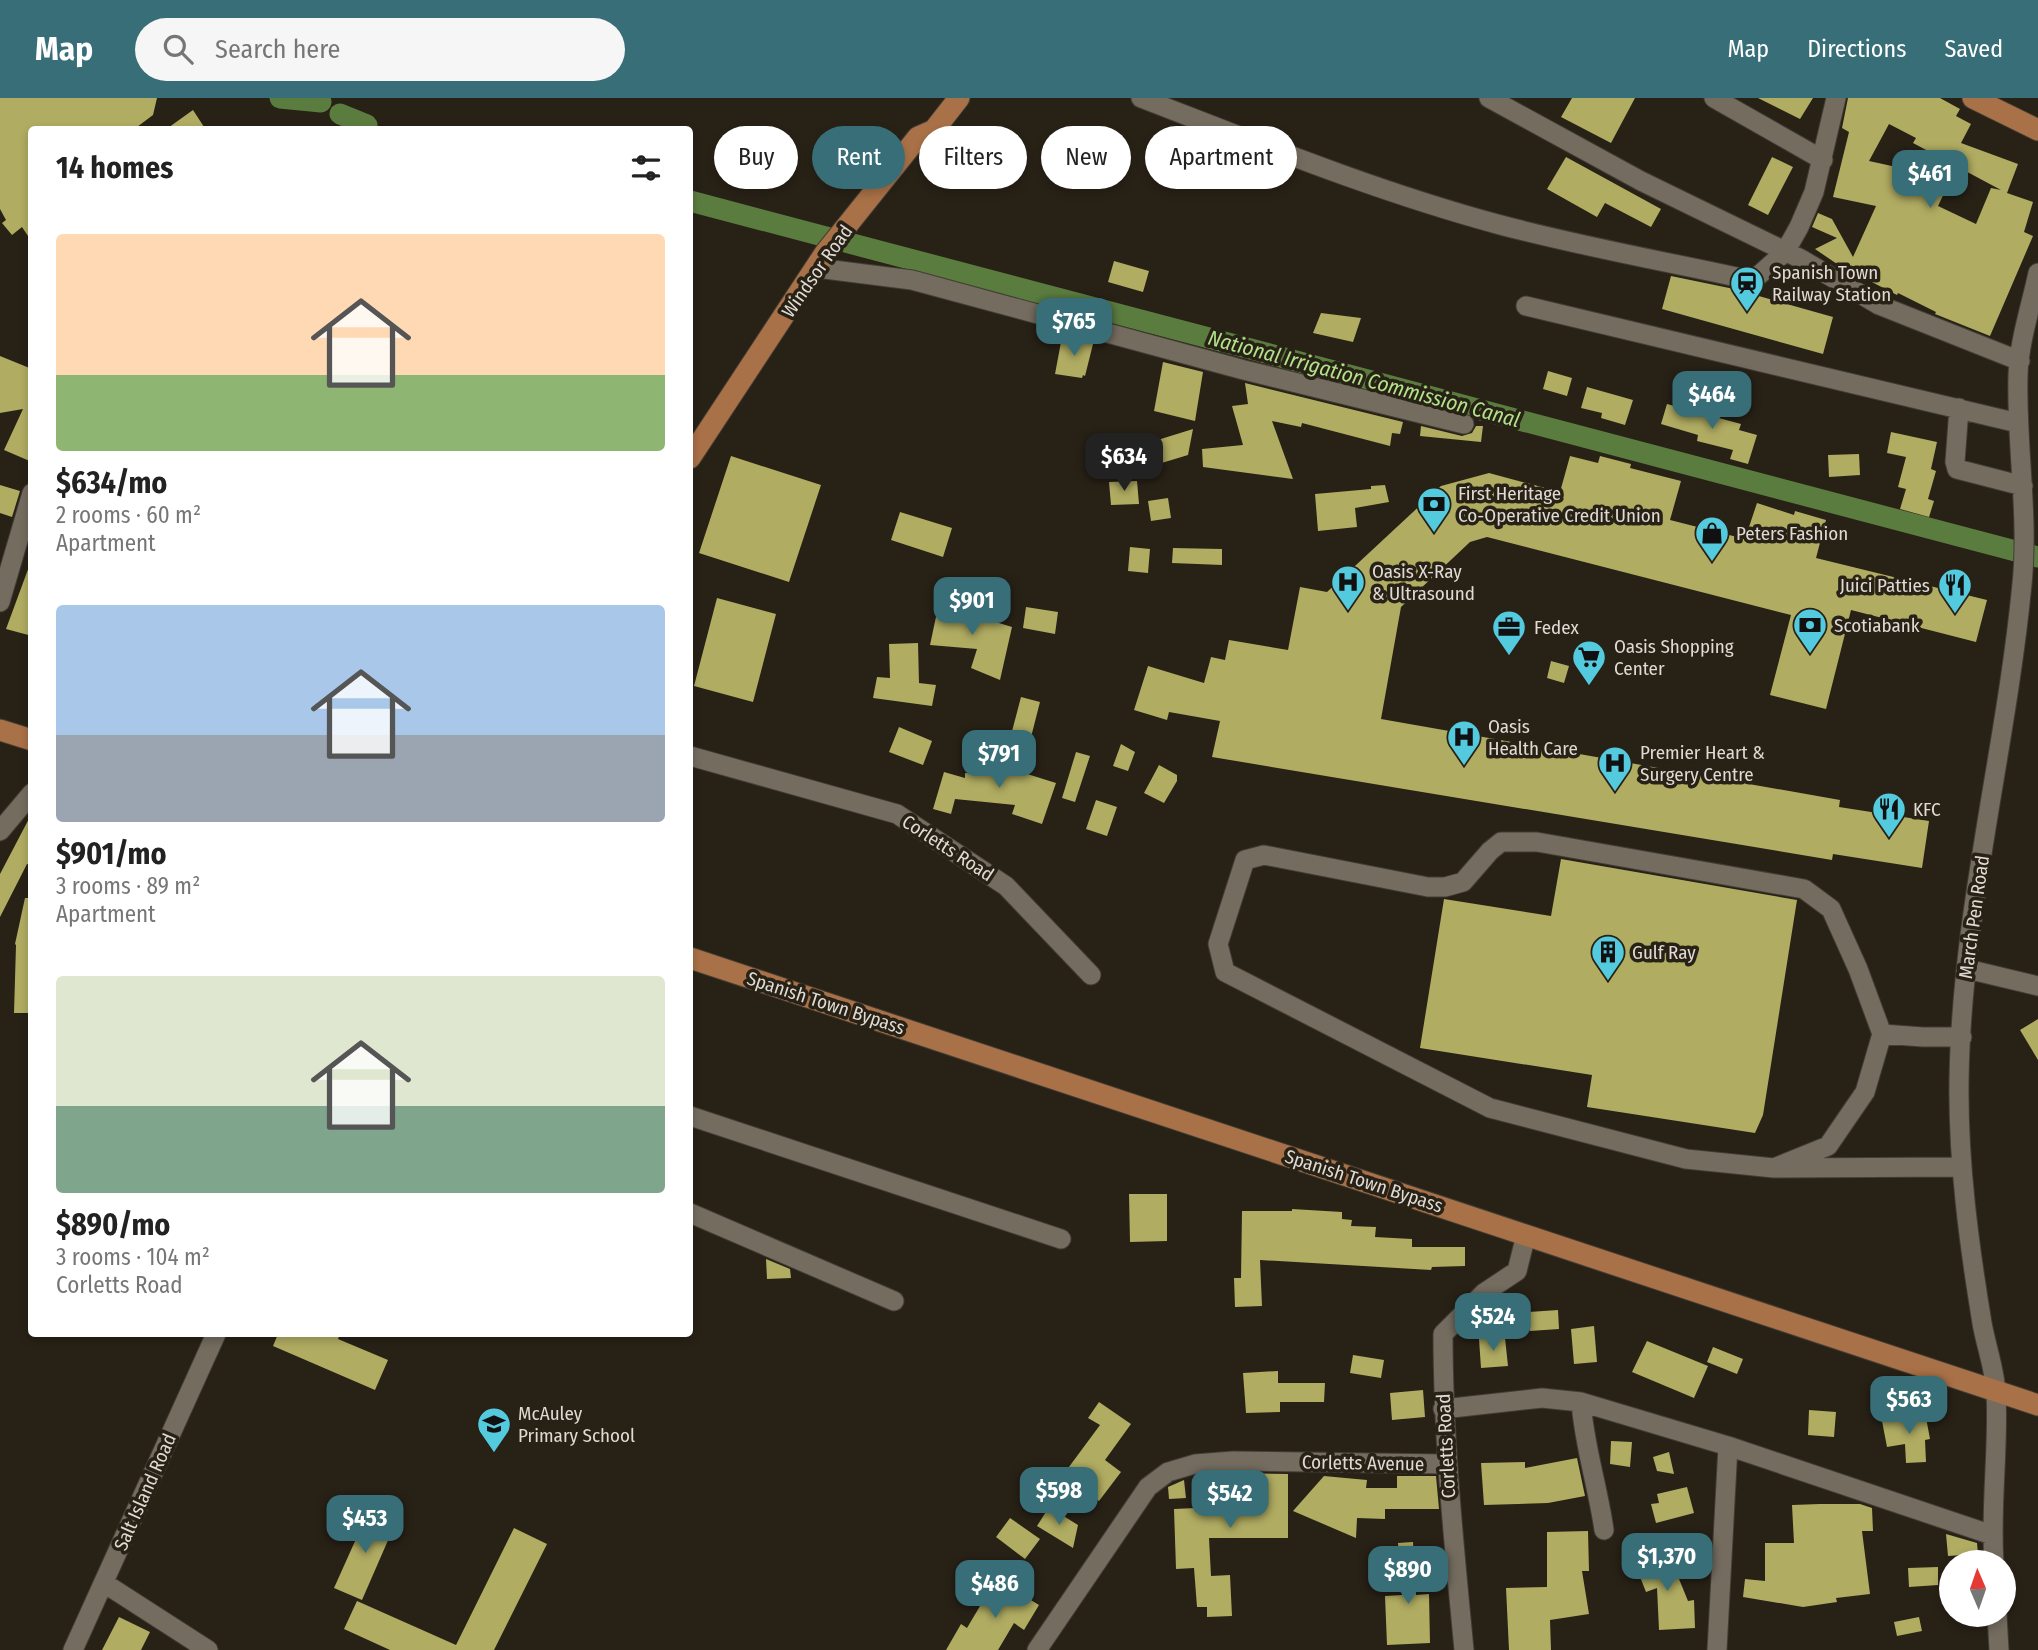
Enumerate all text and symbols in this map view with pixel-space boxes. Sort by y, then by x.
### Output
search box [135,18,625,81]
text: Map [35,29,93,69]
icon: search [159,30,197,68]
text: Search here [215,34,340,65]
text: Map [1728,35,1769,63]
text: Directions [1807,35,1906,63]
text: Saved [1944,35,2003,63]
chip: Buy [714,126,798,189]
chip: Rent [812,126,905,189]
chip: Filters [919,126,1027,189]
chip: New [1041,126,1131,189]
chip: Apartment [1145,126,1297,189]
icon: filters [627,149,665,187]
text: 14 homes [56,150,173,186]
pin: $461 [1889,150,1971,210]
text: $461 [1908,159,1952,187]
street label: Windsor Road [777,220,857,322]
place label: Spanish Town Railway Station [1772,261,1891,306]
station icon: Spanish Town Railway Station [1728,264,1766,313]
icon: home [298,280,424,406]
pin: $765 [1033,299,1115,358]
text: $765 [1052,307,1096,335]
water label: National Irrigation Commission Canal [1205,325,1523,433]
pin: $464 [1671,372,1753,431]
text: $464 [1688,380,1736,408]
pin: $634 [1083,434,1165,493]
text: $634 [1101,442,1147,470]
text: $634/mo [56,465,167,501]
place label: First Heritage Co-Operative Credit Union [1458,482,1661,527]
bank icon: First Heritage Co-Operative Credit Union [1415,485,1453,534]
text: 2 rooms · 60 m² [56,501,201,529]
shop icon: Peters Fashion [1693,514,1731,563]
place label: Peters Fashion [1736,522,1848,545]
text: Apartment [56,529,156,557]
place label: Oasis X-Ray & Ultrasound [1372,560,1475,605]
hospital icon: Oasis X-Ray & Ultrasound [1329,563,1367,612]
restaurant icon: Juici Patties [1936,566,1974,615]
place label: Juici Patties [1840,574,1930,597]
pin: $901 [931,578,1013,637]
text: $901 [950,586,994,614]
bank icon: Scotiabank [1791,606,1829,655]
office icon: Fedex [1490,608,1528,657]
place label: Scotiabank [1834,614,1920,637]
place label: Fedex [1534,616,1579,639]
place label: Oasis Shopping Center [1614,635,1734,680]
supermarket icon: Oasis Shopping Center [1570,638,1608,687]
icon: home [298,651,424,777]
place label: Oasis Health Care [1488,715,1578,760]
hospital icon: Oasis Health Care [1445,718,1483,767]
pin: $791 [958,730,1040,790]
text: $791 [978,739,1020,767]
place label: Premier Heart & Surgery Centre [1640,741,1765,786]
hospital icon: Premier Heart & Surgery Centre [1596,744,1634,793]
restaurant icon: KFC [1870,790,1908,839]
place label: KFC [1913,798,1941,821]
street label: Corletts Road [898,810,998,886]
text: $901/mo [56,836,166,872]
street label: March Pen Road [1954,854,1994,980]
text: 3 rooms · 89 m² [56,872,200,900]
text: Apartment [56,900,156,928]
building icon: Gulf Ray [1589,933,1627,982]
place label: Gulf Ray [1632,941,1696,964]
street label: Spanish Town Bypass [744,967,908,1039]
icon: home [298,1022,424,1148]
street label: Spanish Town Bypass [1282,1145,1446,1217]
text: $890/mo [56,1207,170,1243]
text: 3 rooms · 104 m² [56,1243,210,1271]
text: Corletts Road [56,1271,183,1299]
pin: $524 [1452,1294,1534,1353]
text: $524 [1471,1302,1515,1330]
pin: $563 [1868,1376,1950,1436]
text: $563 [1886,1385,1932,1413]
street label: Corletts Road [1432,1393,1460,1499]
place label: McAuley Primary School [518,1402,635,1447]
school or university icon: McAuley Primary School [475,1405,513,1454]
street label: Salt Island Road [109,1430,181,1554]
street label: Corletts Avenue [1302,1450,1424,1476]
pin: $598 [1018,1468,1100,1527]
pin: $542 [1189,1470,1271,1530]
text: $598 [1036,1476,1082,1504]
text: $542 [1208,1479,1252,1507]
pin: $453 [324,1496,406,1555]
text: $453 [342,1504,388,1532]
pin: $1,370 [1610,1534,1724,1593]
text: $1,370 [1638,1542,1696,1570]
pin: $890 [1367,1546,1449,1606]
north arrow [1939,1550,2016,1628]
map controls [1939,1550,2016,1627]
text: $890 [1384,1555,1432,1583]
pin: $486 [954,1560,1036,1620]
text: $486 [971,1569,1019,1597]

